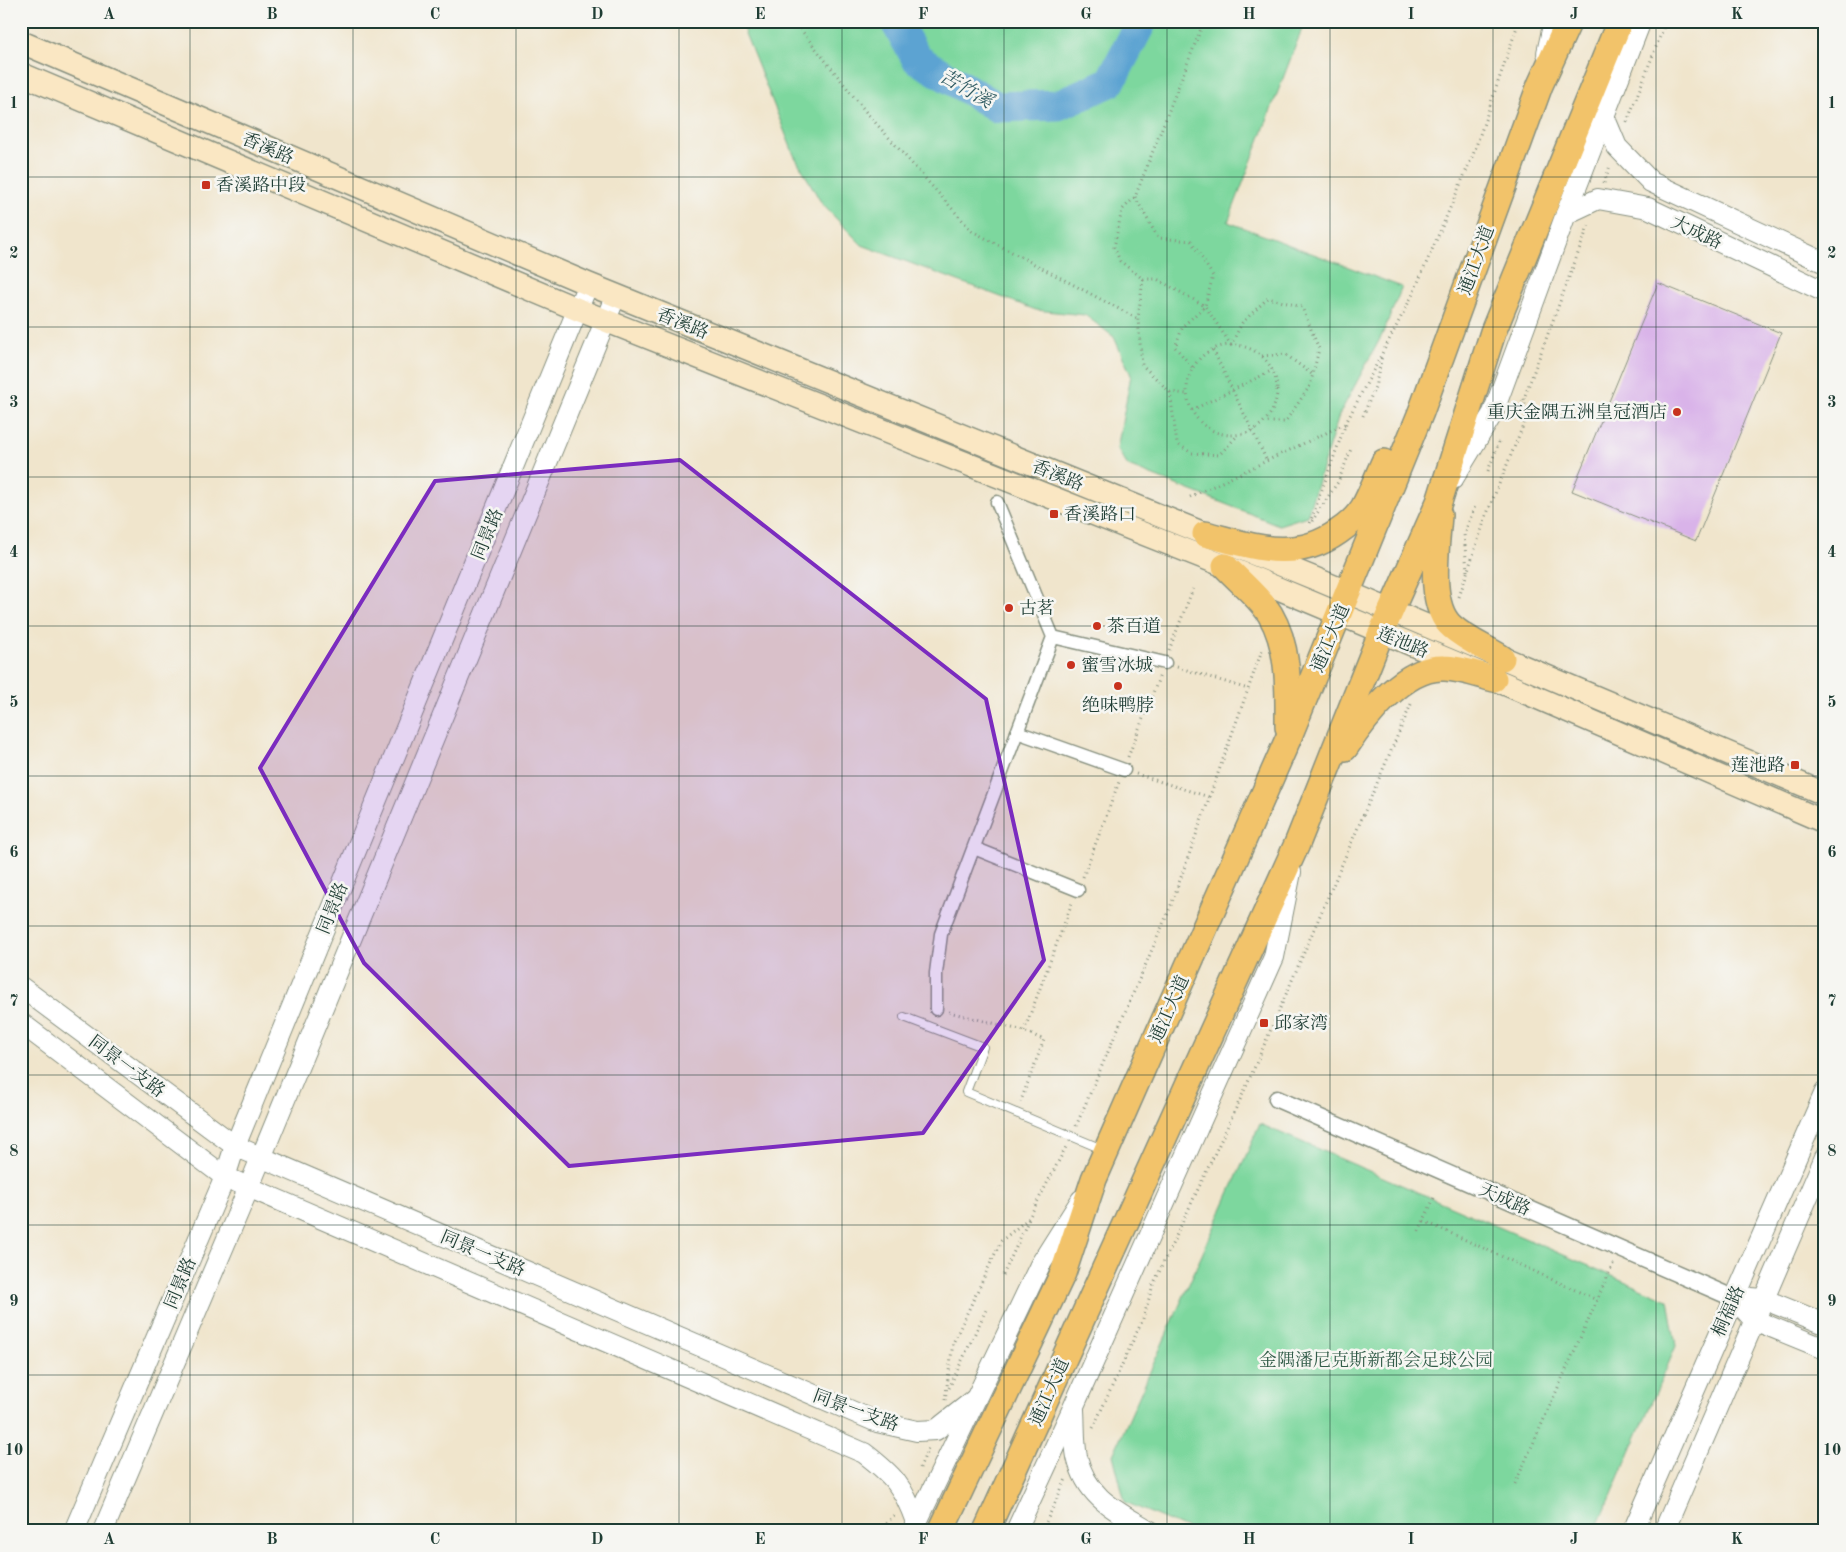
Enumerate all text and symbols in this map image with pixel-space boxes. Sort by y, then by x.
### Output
text: A [103,7,115,23]
text: B [266,7,278,23]
text: C [430,7,440,23]
text: D [591,7,603,23]
text: E [754,7,766,23]
text: F [918,7,929,23]
text: G [1080,7,1092,23]
text: H [1242,7,1256,23]
text: I [1407,7,1415,23]
text: J [1570,7,1579,23]
text: K [1731,7,1743,23]
water label: 苦竹溪 [936,66,998,114]
text: 1 [9,96,19,112]
text: 1 [1827,96,1837,112]
street label: 香溪路 [239,128,297,168]
place label: 香溪路中段 [216,175,306,195]
marker: 香溪路中段 [200,179,212,191]
street label: 大成路 [1668,212,1726,252]
street label: 通江大道 [1454,223,1498,297]
text: 2 [9,246,19,262]
text: 2 [1827,246,1837,262]
street label: 香溪路 [654,304,712,342]
text: 3 [9,395,19,411]
text: 3 [1827,395,1837,411]
place label: 重庆金隅五洲皇冠酒店 [1487,402,1667,422]
marker: 重庆金隅五洲皇冠酒店 [1671,406,1683,418]
street label: 香溪路 [1029,456,1087,494]
place label: 香溪路口 [1064,504,1136,524]
street label: 同景路 [468,505,506,563]
marker: 香溪路口 [1048,508,1060,520]
text: 4 [9,545,19,561]
text: 4 [1827,545,1837,561]
place label: 古茗 [1019,598,1055,618]
street label: 通江大道 [1307,601,1353,675]
marker: 古茗 [1003,602,1015,614]
place label: 茶百道 [1107,617,1161,636]
marker: 茶百道 [1091,620,1103,632]
street label: 莲池路 [1374,623,1432,661]
place label: 蜜雪冰城 [1081,655,1153,675]
marker: 蜜雪冰城 [1065,659,1077,671]
marker: 绝味鸭脖 [1112,680,1124,692]
text: 5 [9,695,19,711]
place label: 绝味鸭脖 [1082,695,1154,715]
text: 5 [1827,695,1837,711]
place label: 莲池路 [1731,755,1785,775]
marker: 莲池路 [1789,759,1801,771]
text: 6 [9,845,19,861]
text: 6 [1827,845,1837,861]
street label: 同景路 [313,879,351,937]
street label: 通江大道 [1145,972,1193,1046]
text: 7 [9,994,19,1010]
text: 7 [1827,994,1837,1010]
place label: 邱家湾 [1274,1013,1328,1033]
marker: 邱家湾 [1258,1017,1270,1029]
street label: 同景一支路 [85,1031,169,1101]
text: 8 [9,1144,19,1160]
text: 8 [1827,1144,1837,1160]
street label: 天成路 [1476,1179,1534,1219]
street label: 同景一支路 [438,1226,528,1280]
street label: 同景路 [160,1254,200,1312]
street label: 桐福路 [1708,1282,1748,1340]
text: 9 [9,1294,19,1310]
text: 9 [1827,1294,1837,1310]
park label: 金隅潘尼克斯新都会足球公园 [1259,1350,1493,1370]
street label: 通江大道 [1025,1355,1073,1429]
street label: 同景一支路 [810,1385,902,1435]
text: 10 [5,1443,23,1459]
text: 10 [1823,1443,1841,1459]
text: A [103,1532,115,1548]
text: B [266,1532,278,1548]
text: C [430,1532,440,1548]
text: D [591,1532,603,1548]
text: E [754,1532,766,1548]
text: F [918,1532,929,1548]
text: G [1080,1532,1092,1548]
text: H [1242,1532,1256,1548]
text: I [1407,1532,1415,1548]
text: J [1570,1532,1579,1548]
text: K [1731,1532,1743,1548]

